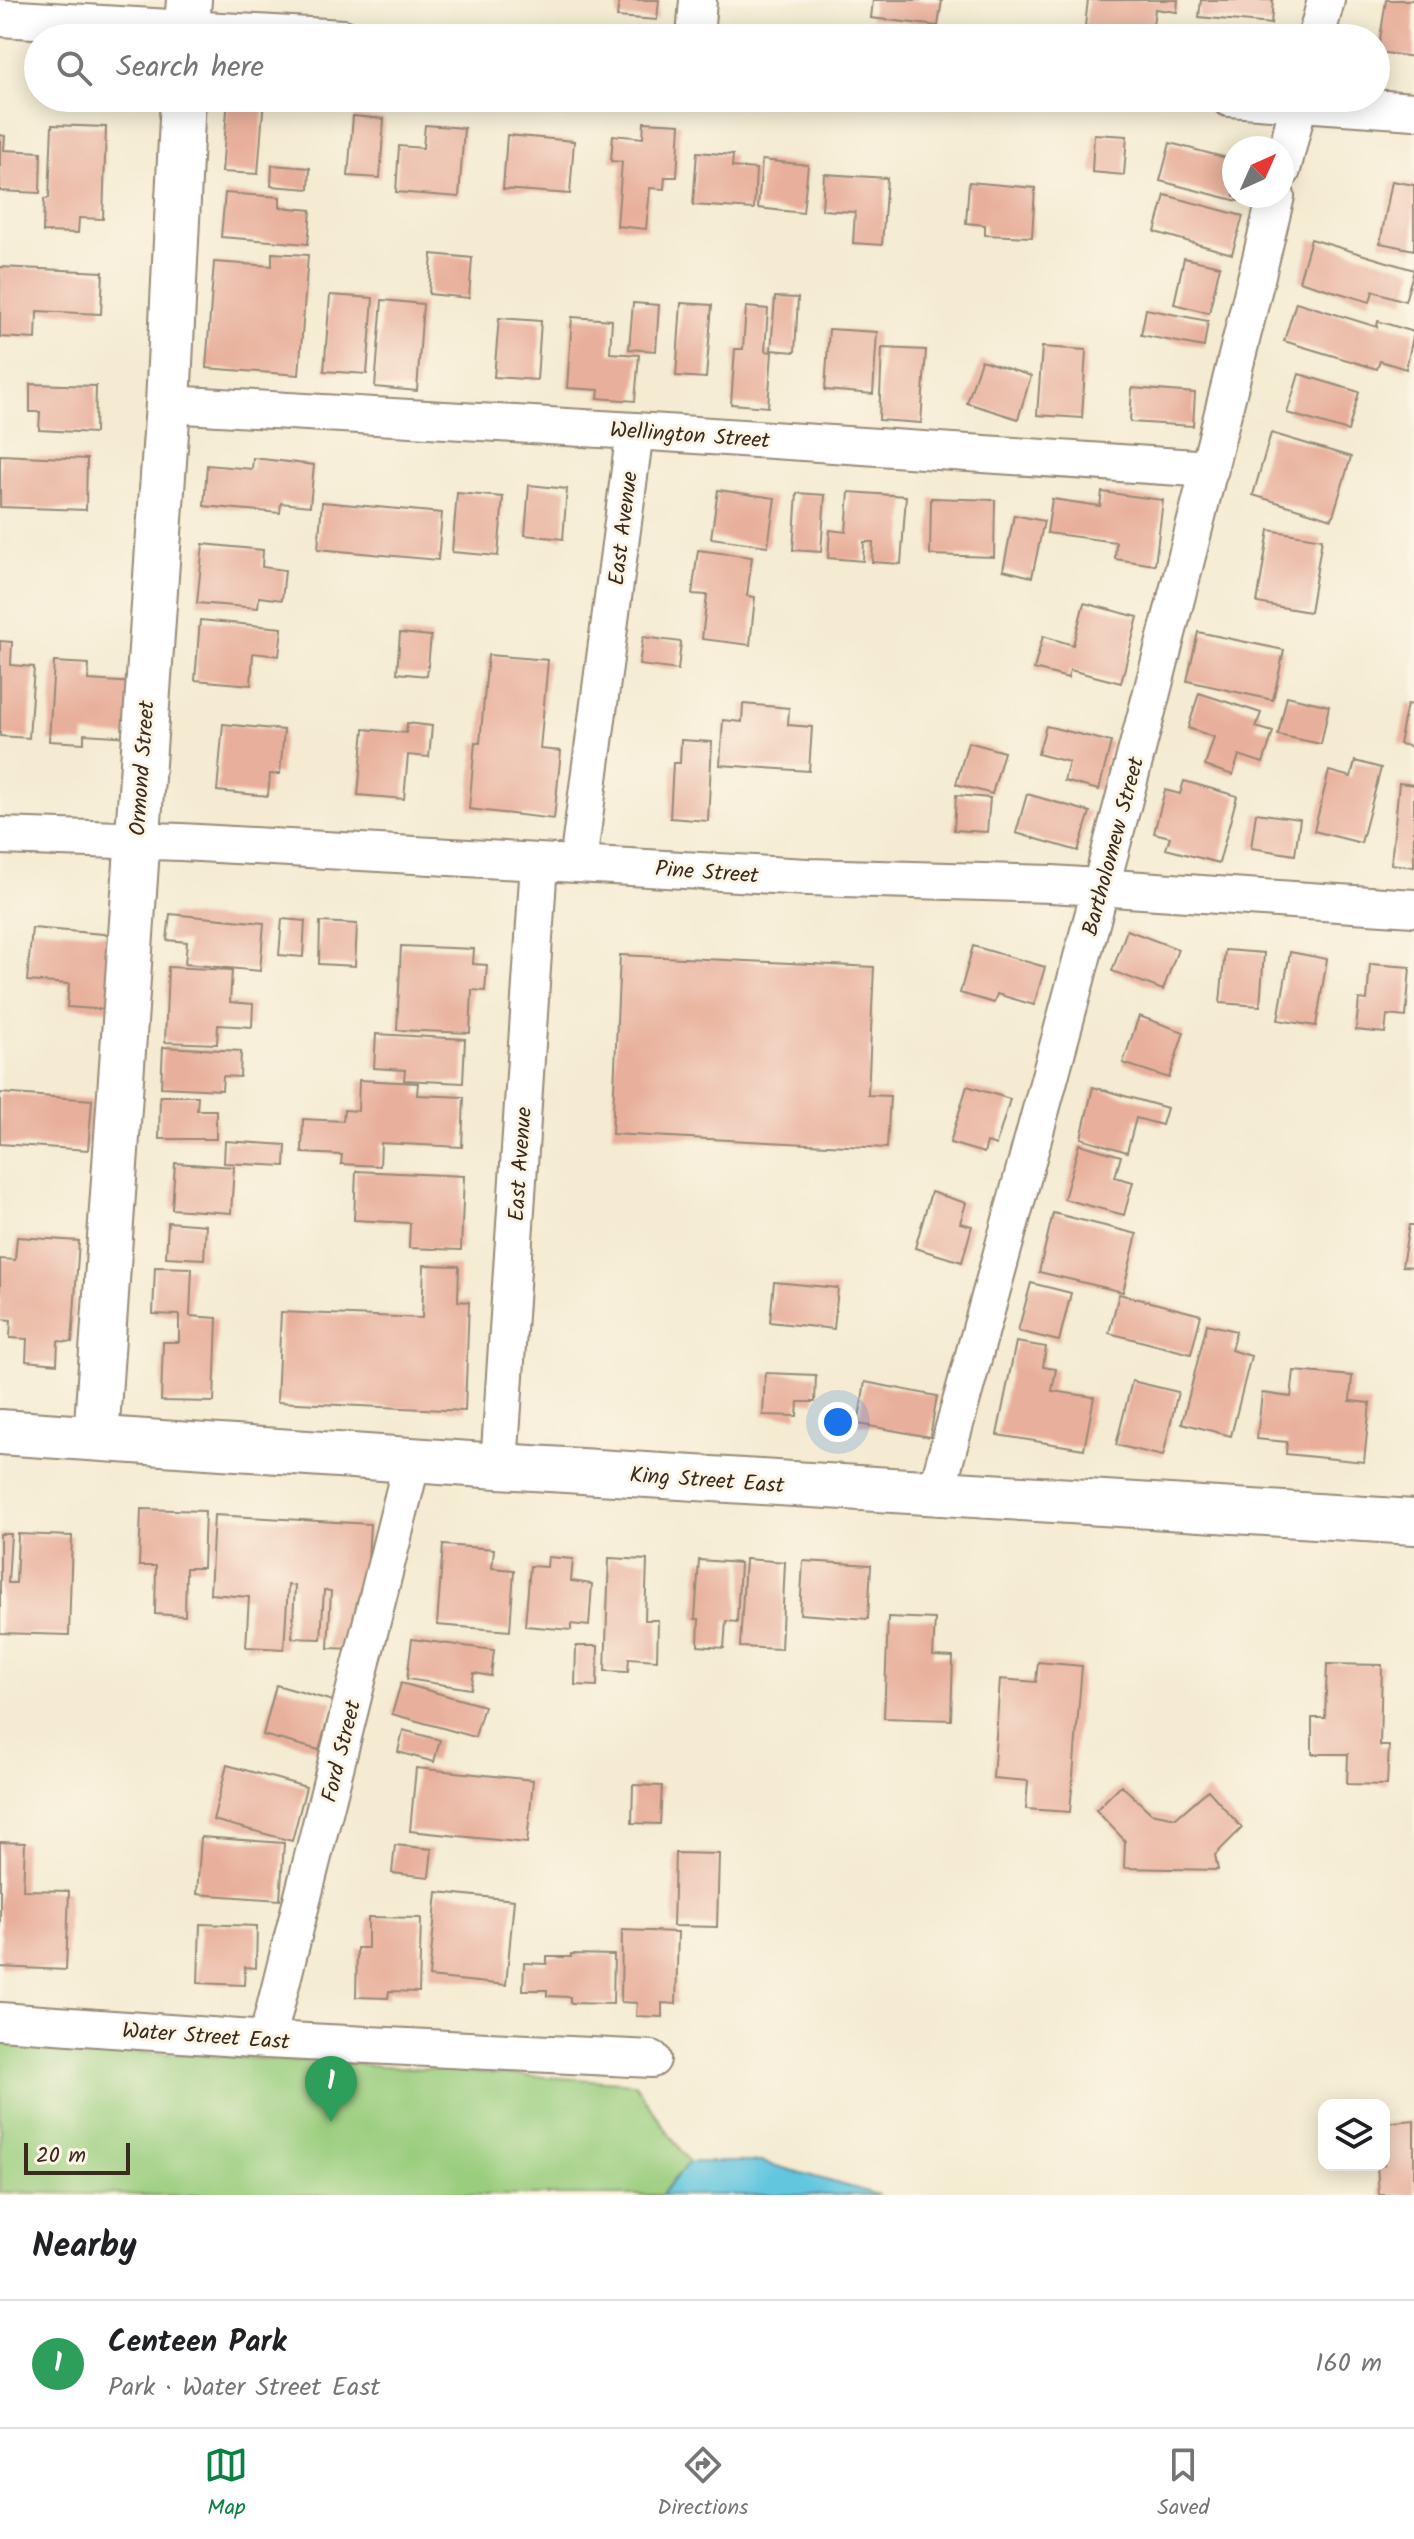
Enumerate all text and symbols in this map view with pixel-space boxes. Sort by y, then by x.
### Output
search box [24,24,1390,112]
text: Search here [116,44,264,92]
icon: search [52,46,96,90]
north arrow [1222,136,1294,208]
street label: Wellington Street [609,413,771,460]
street label: East Avenue [600,469,649,587]
street label: Ormond Street [121,699,166,837]
street label: Bartholomew Street [1074,753,1155,940]
street label: Pine Street [654,852,760,895]
street label: East Avenue [500,1106,543,1223]
your location [818,1402,858,1442]
street label: King Street East [628,1459,786,1504]
street label: Ford Street [313,1696,372,1806]
street label: Water Street East [121,2014,291,2061]
pin: 1 [305,2056,357,2122]
map controls [1318,2099,1390,2171]
button: layers [1318,2099,1390,2171]
scale bar [24,2139,130,2175]
text: 20 m [36,2139,86,2174]
text: Nearby [32,2220,137,2274]
text: Centeen Park [108,2319,286,2367]
text: 1 [54,2343,62,2385]
text: 160 m [1315,2343,1382,2385]
text: Park · Water Street East [108,2367,380,2409]
tab: Map [204,2443,248,2526]
tab: Directions [657,2443,749,2526]
tab: Saved [1157,2443,1210,2526]

